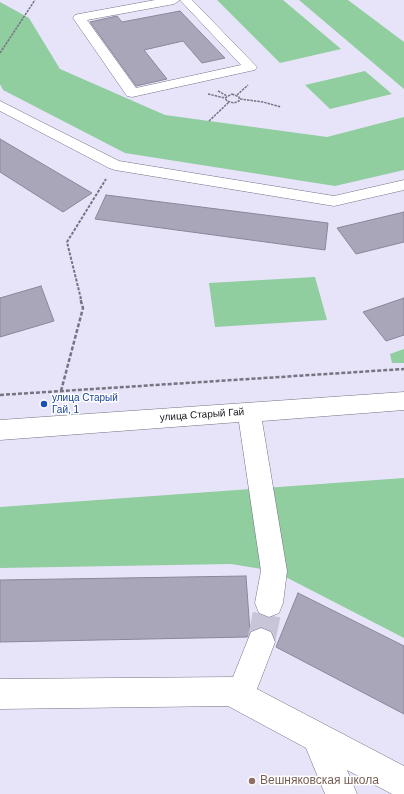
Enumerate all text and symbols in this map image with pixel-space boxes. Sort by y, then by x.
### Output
place label: улица Старый Гай, 1 [52,392,118,416]
marker: улица Старый Гай, 1 [39,399,49,409]
street label: улица Старый Гай [159,406,245,424]
place label: Вешняковская школа [260,774,379,788]
marker: Вешняковская школа [247,776,257,786]

